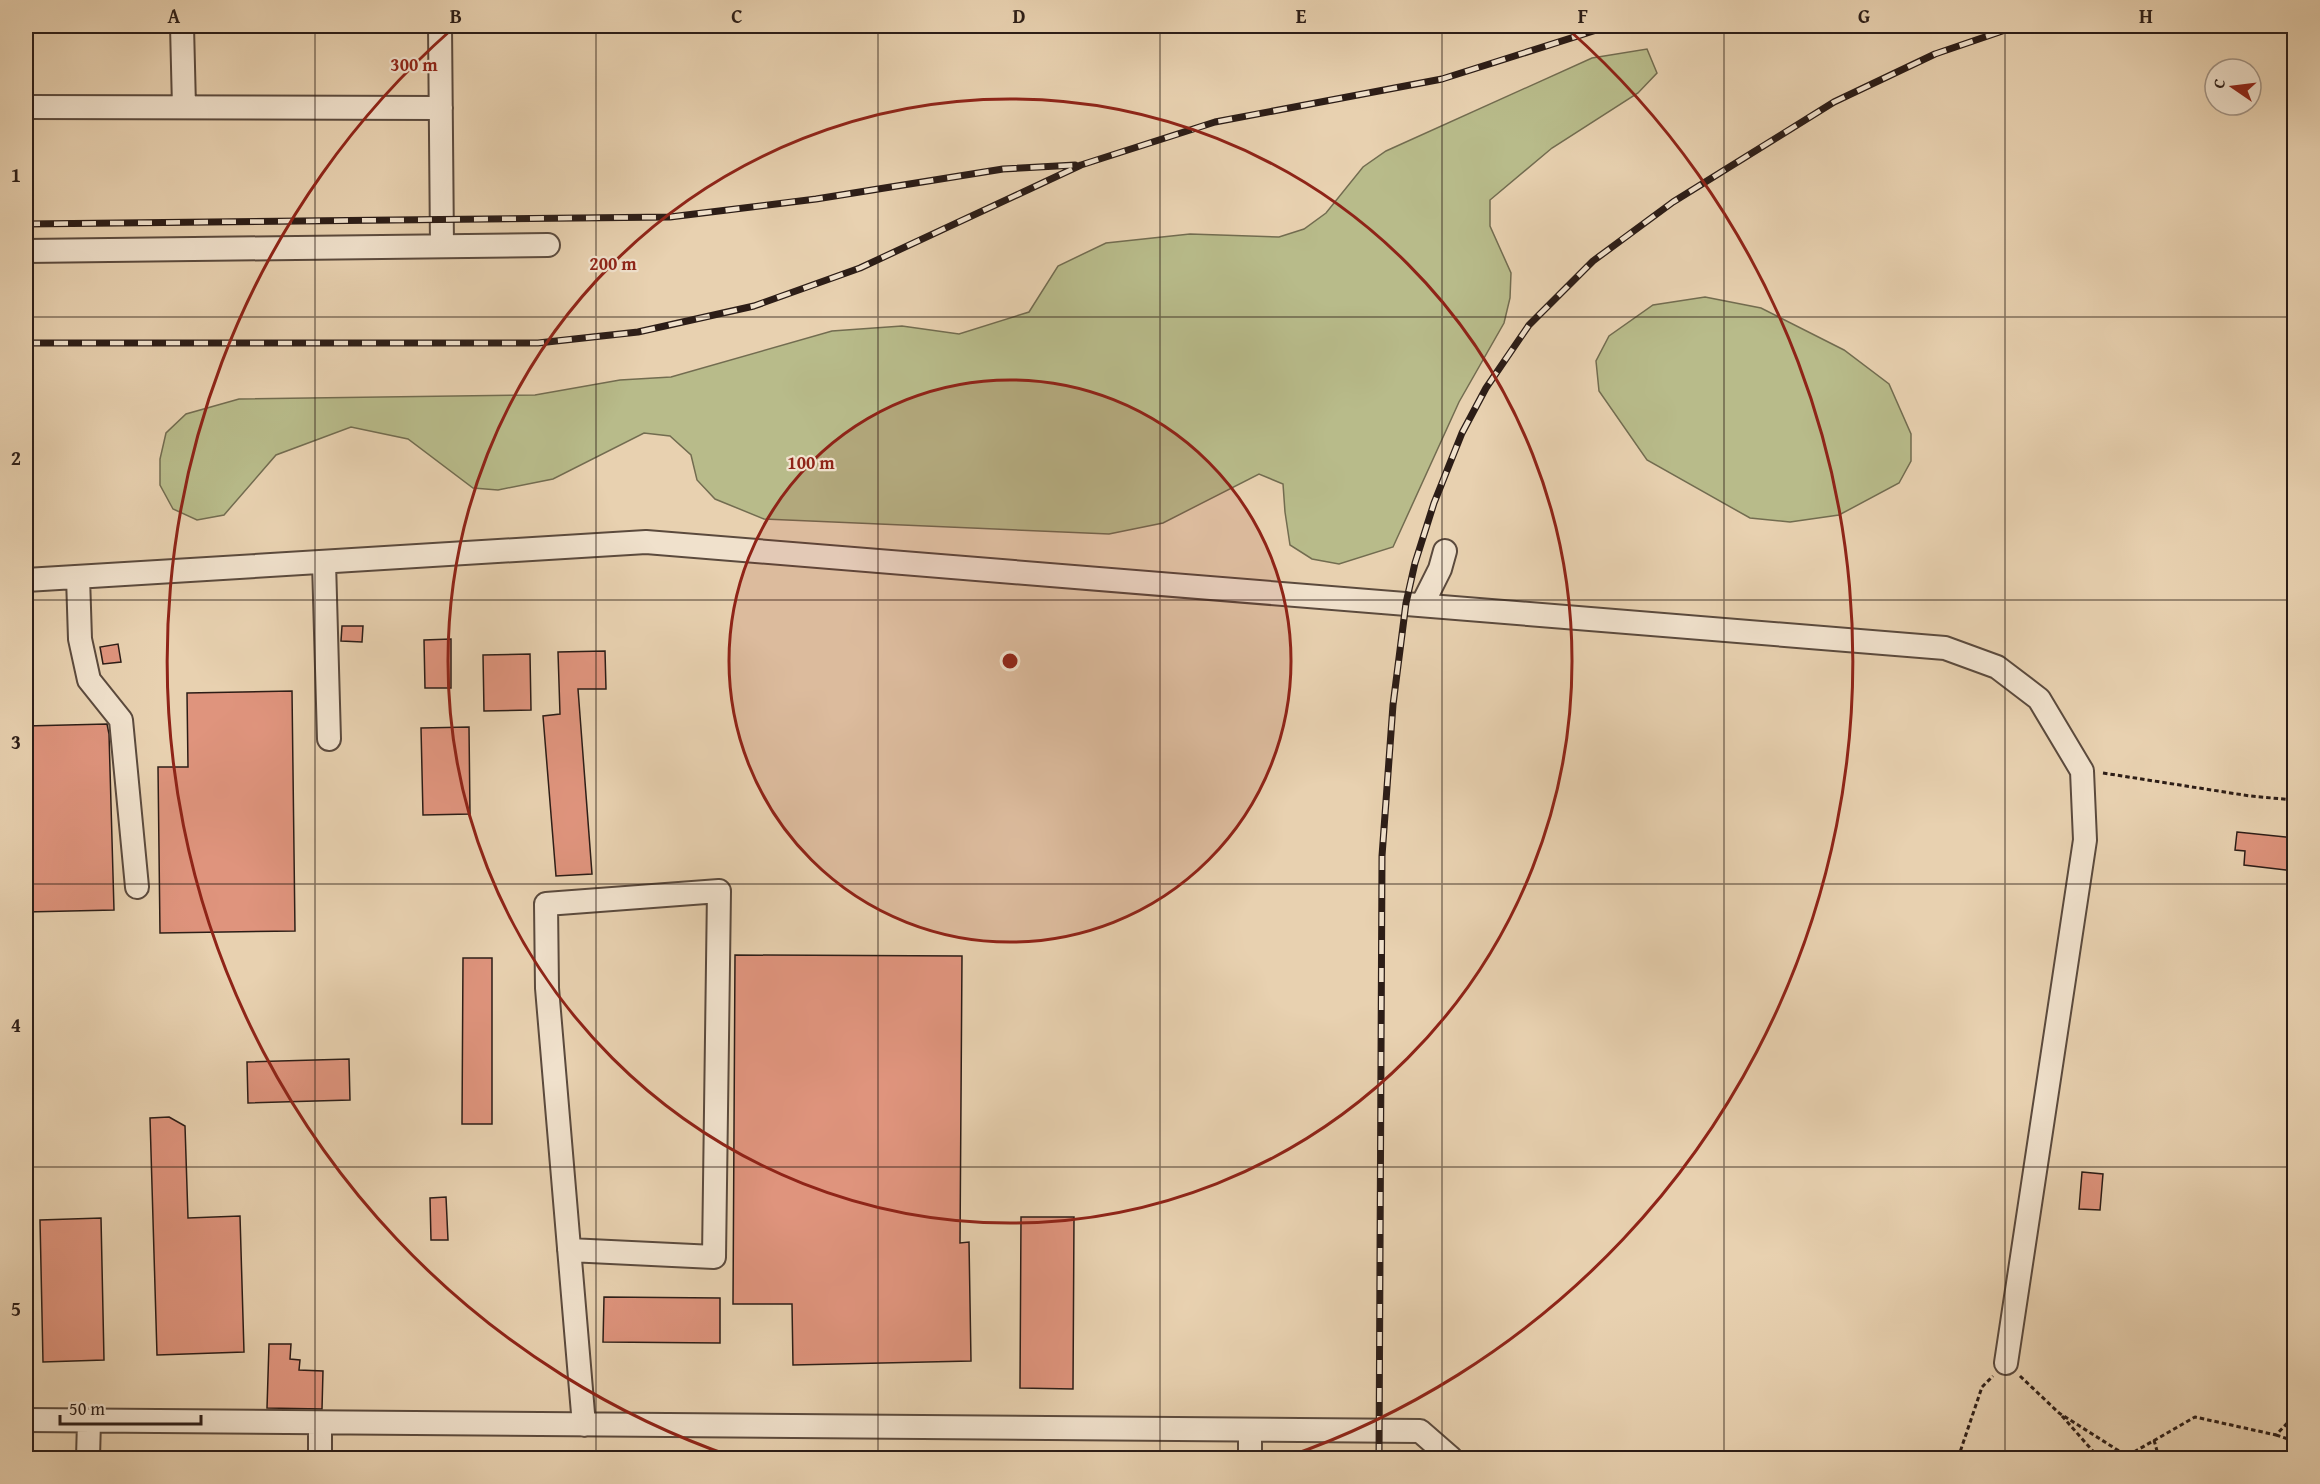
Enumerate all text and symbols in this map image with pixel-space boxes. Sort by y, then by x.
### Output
text: A [168,1,181,30]
text: B [450,1,462,30]
text: C [731,1,743,30]
text: D [1012,1,1026,30]
text: E [1296,1,1307,30]
text: F [1578,1,1588,30]
text: G [1858,1,1870,30]
text: H [2139,1,2153,30]
text: 300 m [390,51,438,78]
north arrow [2203,57,2263,117]
text: С [2206,76,2231,91]
text: 1 [11,160,21,189]
text: 200 m [589,250,637,277]
text: 2 [11,443,21,472]
text: 100 m [787,449,835,476]
centre of rings [1000,651,1020,671]
text: 3 [11,727,21,756]
text: 4 [11,1010,21,1039]
text: 5 [11,1294,21,1323]
scale bar [60,1388,201,1426]
text: 50 m [69,1395,105,1422]

